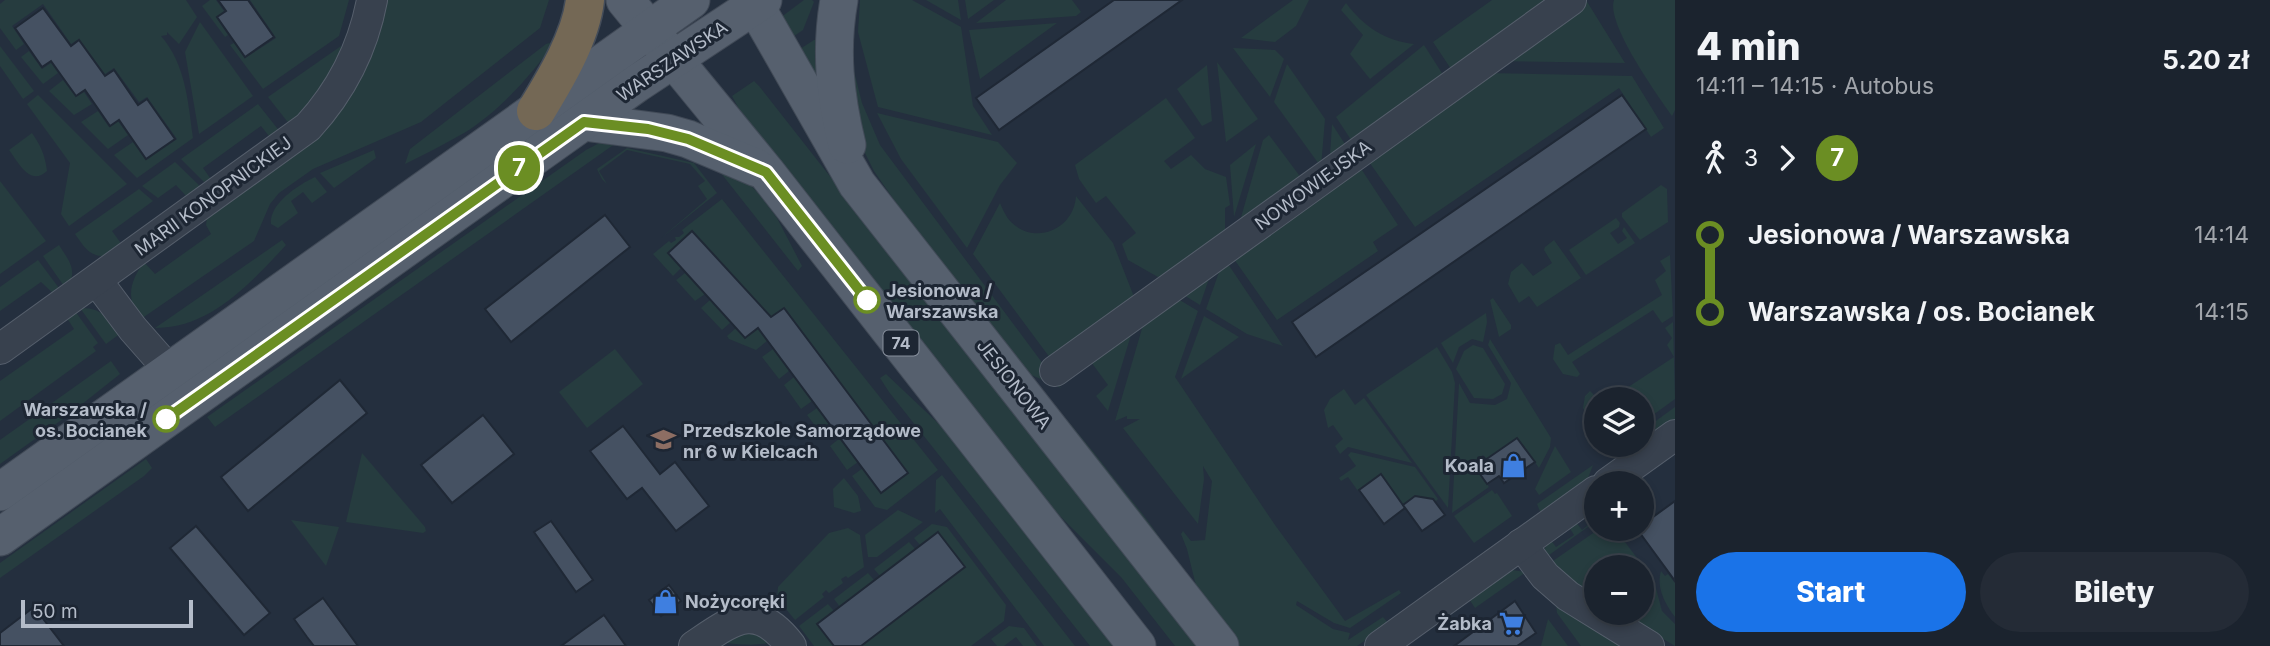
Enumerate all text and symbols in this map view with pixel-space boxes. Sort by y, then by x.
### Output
street label: WARSZAWSKA [613,16,731,106]
text: 4 min [1696,23,1801,69]
text: 5.20 zł [2162,44,2249,75]
text: 14:11 – 14:15 · Autobus [1696,72,1934,100]
street label: MARII KONOPNICKIEJ [131,132,295,260]
street label: NOWOWIEJSKA [1251,136,1375,234]
icon: walk [1696,139,1734,177]
icon: forward [1768,139,1806,177]
text: 7 [1830,143,1844,172]
text: 3 [1744,144,1758,172]
line badge: 7 [496,145,542,191]
text: 7 [512,153,526,182]
text: Jesionowa / Warszawska [1748,219,2070,250]
text: 14:14 [2194,221,2249,249]
place label: Jesionowa / Warszawska [886,280,999,322]
marker: Jesionowa / Warszawska [854,287,880,313]
text: Warszawska / os. Bocianek [1748,296,2095,327]
text: 14:15 [2195,298,2249,326]
road number: 74 [884,330,918,356]
street label: JESIONOWA [973,335,1055,433]
map controls [1584,387,1654,625]
button: layers [1584,387,1654,457]
place label: Warszawska / os. Bocianek [23,399,148,441]
marker: Warszawska / os. Bocianek [153,406,179,432]
place label: Przedszkole Samorządowe nr 6 w Kielcach [683,420,921,462]
school or university icon: Przedszkole Samorządowe nr 6 w Kielcach [649,426,677,454]
shop icon: Koala [1500,451,1528,479]
place label: Koala [1445,455,1494,476]
button: + [1584,471,1654,541]
button: Start [1696,552,1966,632]
button: Bilety [1980,552,2249,632]
button: − [1584,555,1654,625]
shop icon: Nożycoręki [651,587,679,615]
place label: Nożycoręki [685,591,785,612]
scale bar [21,597,192,629]
text: 50 m [32,600,78,623]
supermarket icon: Żabka [1498,609,1526,637]
place label: Żabka [1437,613,1492,634]

